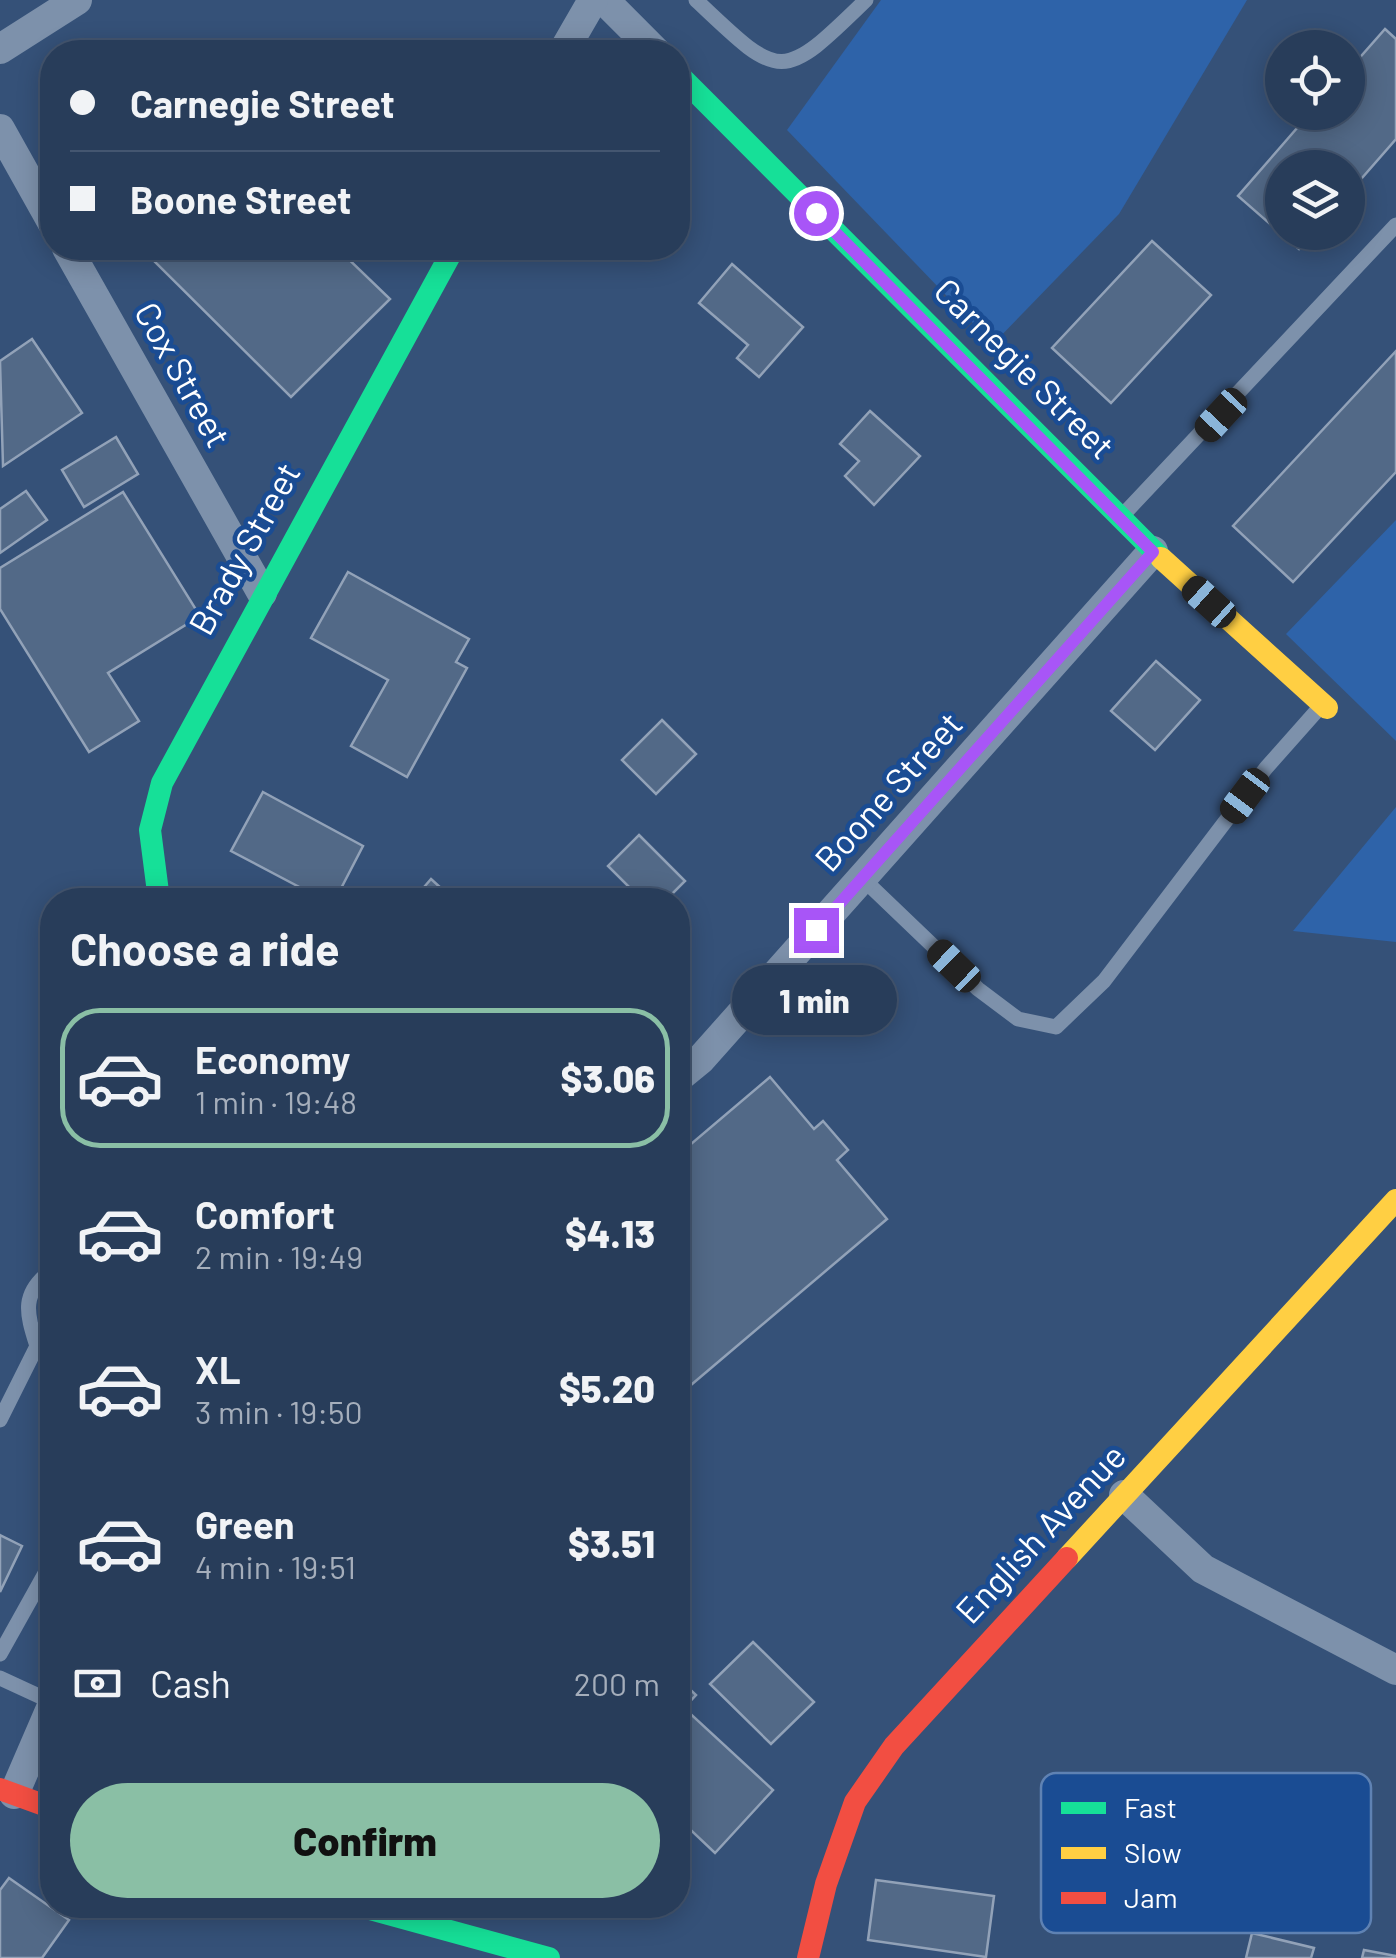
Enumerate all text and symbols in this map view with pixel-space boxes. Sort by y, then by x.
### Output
map controls [1265,30,1365,250]
button: locate [1265,30,1365,130]
text: Carnegie Street [130,80,395,126]
button: layers [1265,150,1365,250]
text: Boone Street [130,176,352,222]
route start [794,191,839,236]
street label: Carnegie Street [927,269,1124,466]
street label: Cox Street [127,294,241,454]
car [1190,383,1252,447]
street label: Brady Street [179,455,308,641]
car [1177,571,1241,633]
street label: Boone Street [805,702,970,879]
car [1215,763,1275,829]
route end [794,908,839,953]
text: Choose a ride [70,921,340,975]
car [922,934,986,998]
callout: 1 min [734,965,898,1035]
text: 1 min [779,981,850,1019]
icon: car [75,1033,165,1123]
text: Economy [195,1036,350,1082]
text: $3.06 [561,1055,655,1101]
text: 1 min · 19:48 [195,1082,357,1120]
icon: car [75,1188,165,1278]
text: Comfort [195,1191,335,1237]
text: $4.13 [565,1210,655,1256]
text: 2 min · 19:49 [195,1237,363,1275]
icon: car [75,1343,165,1433]
text: XL [195,1346,241,1392]
text: $5.20 [559,1365,655,1411]
text: 3 min · 19:50 [195,1392,363,1430]
street label: English Avenue [946,1434,1133,1631]
icon: car [75,1498,165,1588]
text: Green [195,1501,295,1547]
text: $3.51 [568,1520,655,1566]
text: 4 min · 19:51 [195,1547,356,1585]
icon: cash [70,1656,125,1711]
text: Cash [150,1660,231,1706]
text: 200 m [574,1664,660,1702]
legend [1041,1773,1371,1933]
button: Confirm [70,1783,660,1898]
text: Fast [1124,1790,1177,1824]
text: Slow [1124,1835,1182,1869]
text: Jam [1124,1880,1178,1914]

